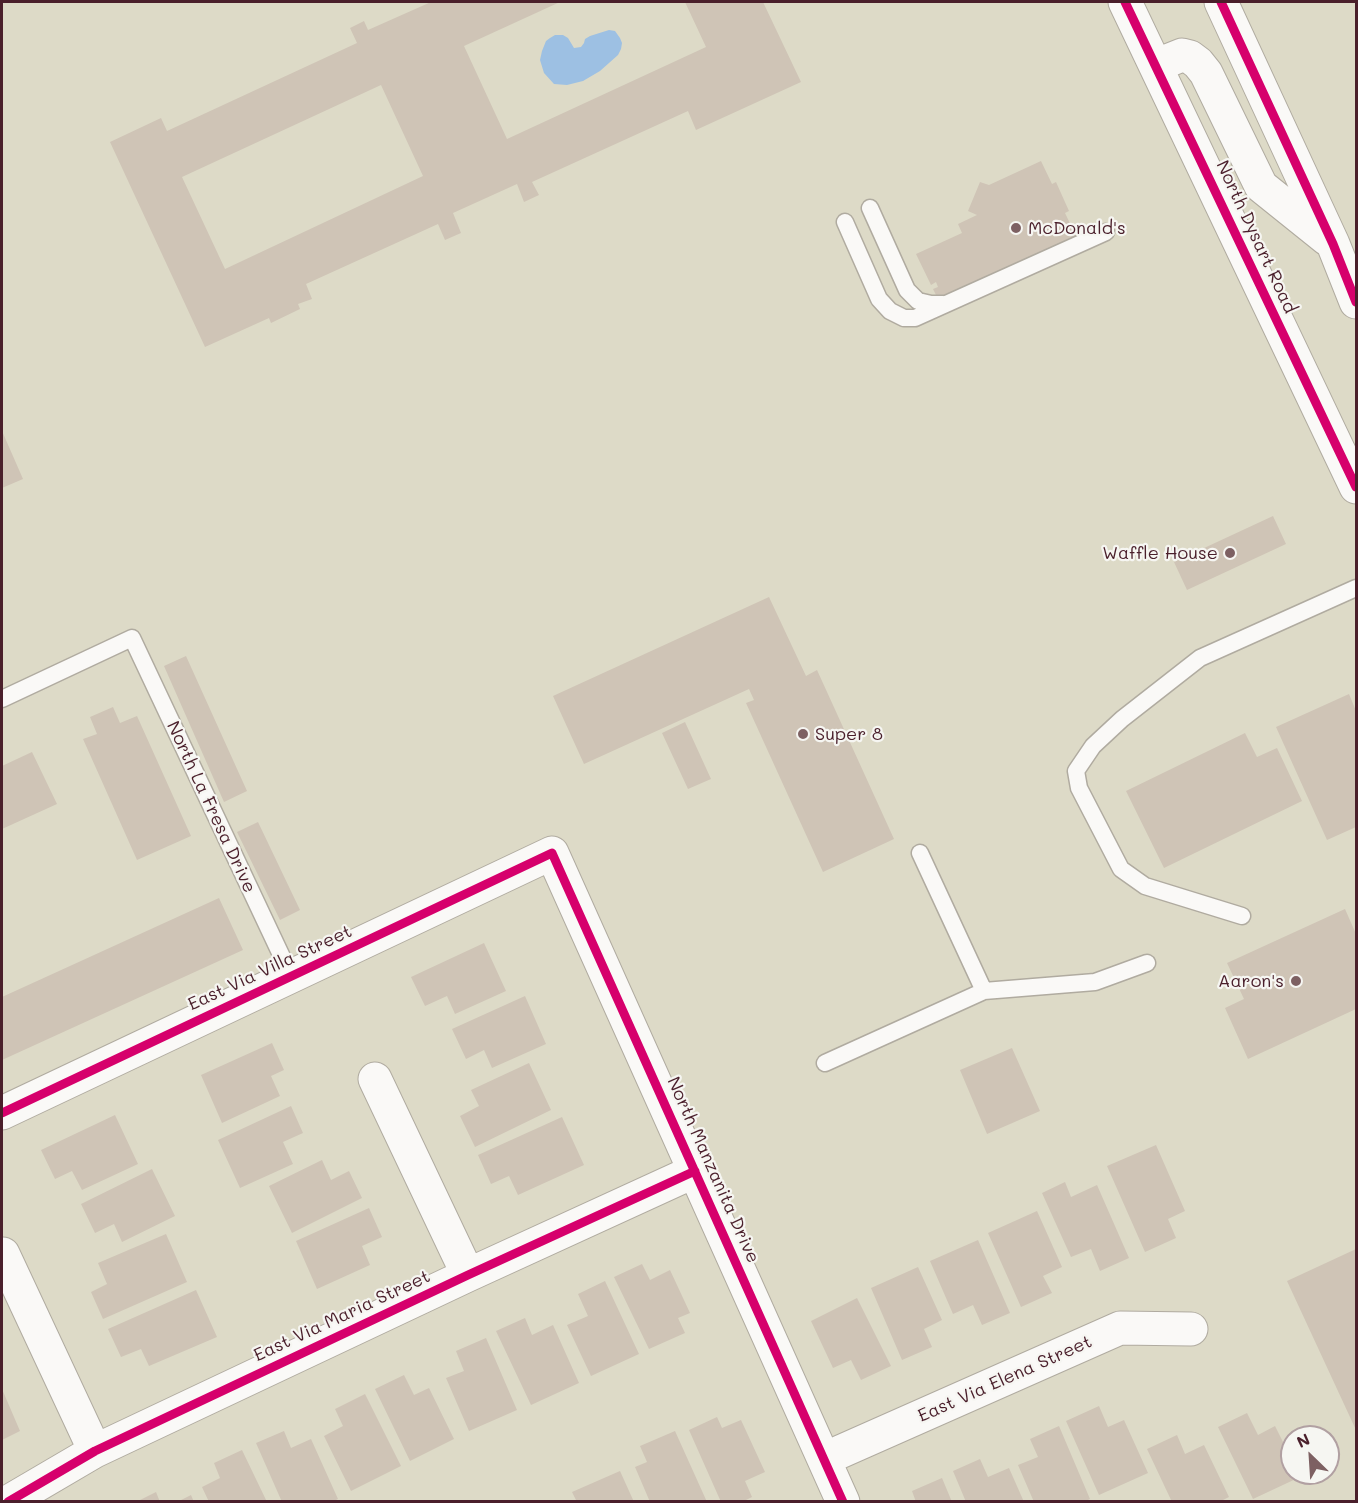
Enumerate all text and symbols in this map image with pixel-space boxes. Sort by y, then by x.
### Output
street label: North Dysart Road [1211,157,1301,317]
place label: McDonald's [1028,217,1126,239]
marker: McDonald's [1009,221,1023,235]
place label: Waffle House [1102,542,1218,564]
marker: Waffle House [1223,546,1237,560]
street label: North La Fresa Drive [162,718,260,896]
place label: Super 8 [815,723,883,745]
marker: Super 8 [796,727,810,741]
street label: East Via Villa Street [185,921,355,1015]
place label: Aaron's [1218,970,1284,992]
marker: Aaron's [1289,974,1303,988]
street label: North Manzanita Drive [662,1074,764,1266]
street label: East Via Maria Street [250,1266,434,1366]
street label: East Via Elena Street [915,1331,1095,1427]
north arrow [1280,1425,1340,1485]
text: N [1293,1428,1313,1452]

